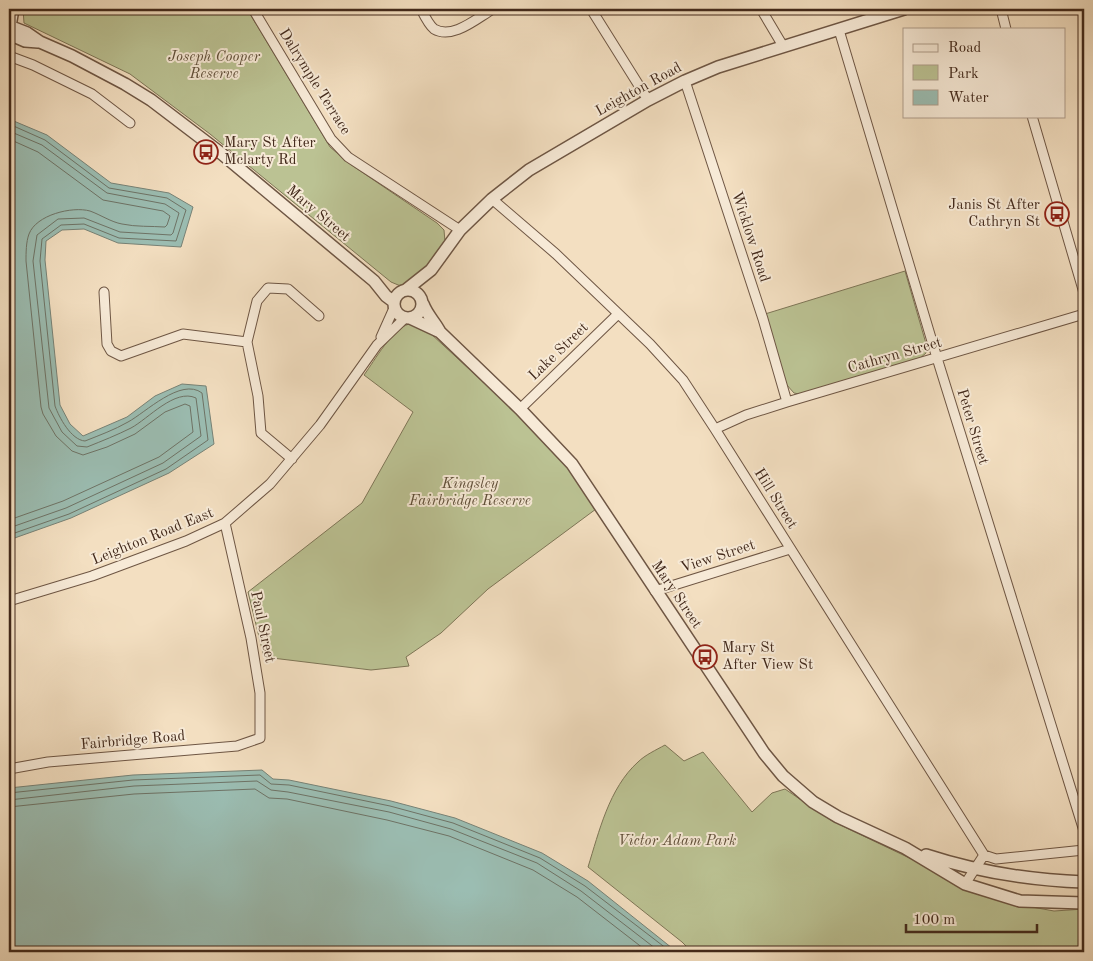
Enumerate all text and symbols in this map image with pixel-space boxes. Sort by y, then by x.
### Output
street label: Dalrymple Terrace [275,26,353,138]
legend [903,28,1066,118]
text: Road [948,41,982,56]
park label: Joseph Cooper Reserve [168,50,261,82]
street label: Leighton Road [594,60,685,120]
text: Park [948,67,979,82]
text: Water [948,91,989,106]
place label: Mary St After Mclarty Rd [224,136,316,168]
bus stop icon: Mary St After Mclarty Rd [193,139,219,165]
street label: Mary Street [283,183,353,245]
street label: Wicklow Road [728,190,772,284]
place label: Janis St After Cathryn St [948,198,1040,230]
bus stop icon: Janis St After Cathryn St [1044,201,1070,227]
street label: Lake Street [526,320,592,384]
street label: Cathryn Street [846,335,944,377]
street label: Peter Street [953,387,991,467]
street label: Hill Street [751,466,799,532]
park label: Kingsley Fairbridge Reserve [408,477,531,509]
street label: Leighton Road East [90,506,216,568]
street label: View Street [679,538,757,576]
street label: Mary Street [648,558,704,632]
street label: Paul Street [247,590,277,664]
place label: Mary St After View St [722,641,813,673]
bus stop icon: Mary St After View St [692,644,718,670]
street label: Fairbridge Road [80,729,186,753]
park label: Victor Adam Park [618,834,736,849]
scale bar [906,901,1037,933]
text: 100 m [913,913,955,928]

